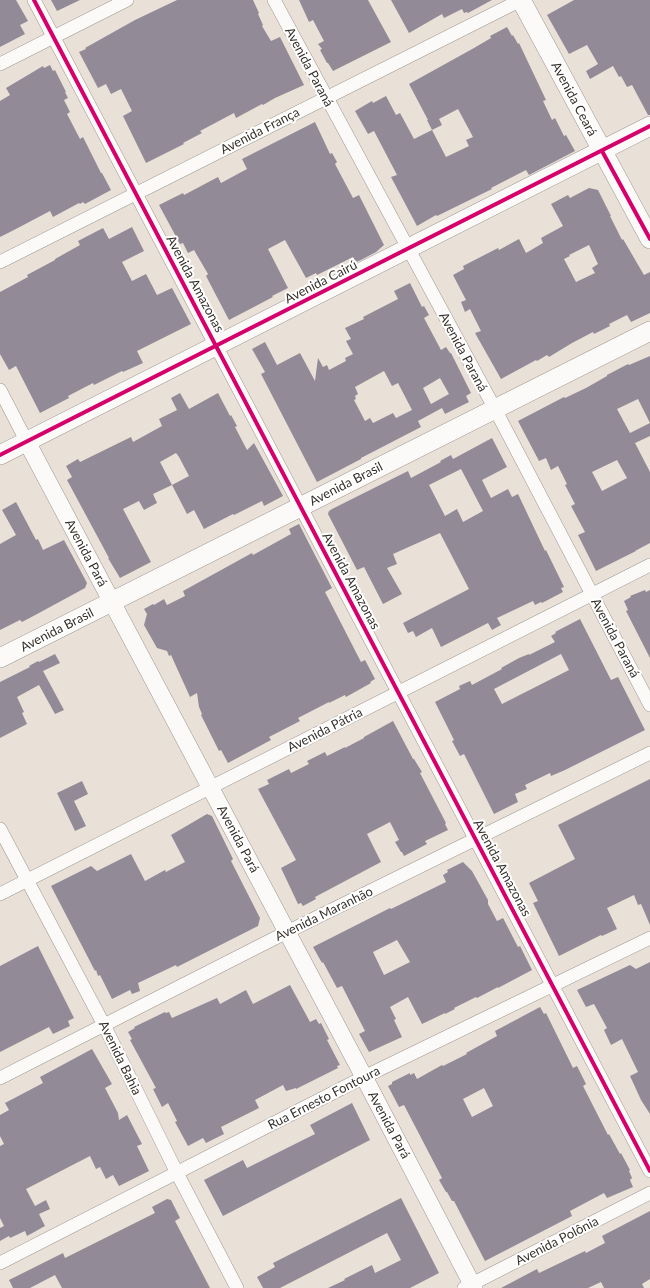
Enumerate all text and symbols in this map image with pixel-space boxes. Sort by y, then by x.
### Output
street label: Avenida Paraná [281,24,337,110]
street label: Avenida Ceará [548,59,600,139]
street label: Avenida França [218,104,302,158]
street label: Avenida Amazonas [163,233,227,335]
street label: Avenida Cairú [282,257,360,307]
street label: Avenida Paraná [435,309,491,395]
street label: Avenida Brasil [307,459,385,509]
street label: Avenida Pará [62,517,110,589]
street label: Avenida Amazonas [319,530,383,632]
street label: Avenida Paraná [587,595,643,681]
street label: Avenida Brasil [18,605,96,655]
street label: Avenida Pátria [285,704,365,756]
street label: Avenida Pará [214,803,262,875]
street label: Avenida Amazonas [470,817,534,919]
street label: Avenida Maranhão [273,884,375,944]
street label: Avenida Bahia [95,1018,145,1098]
street label: Rua Ernesto Fontoura [265,1063,383,1133]
street label: Avenida Pará [365,1089,413,1161]
street label: Avenida Polônia [513,1213,601,1269]

